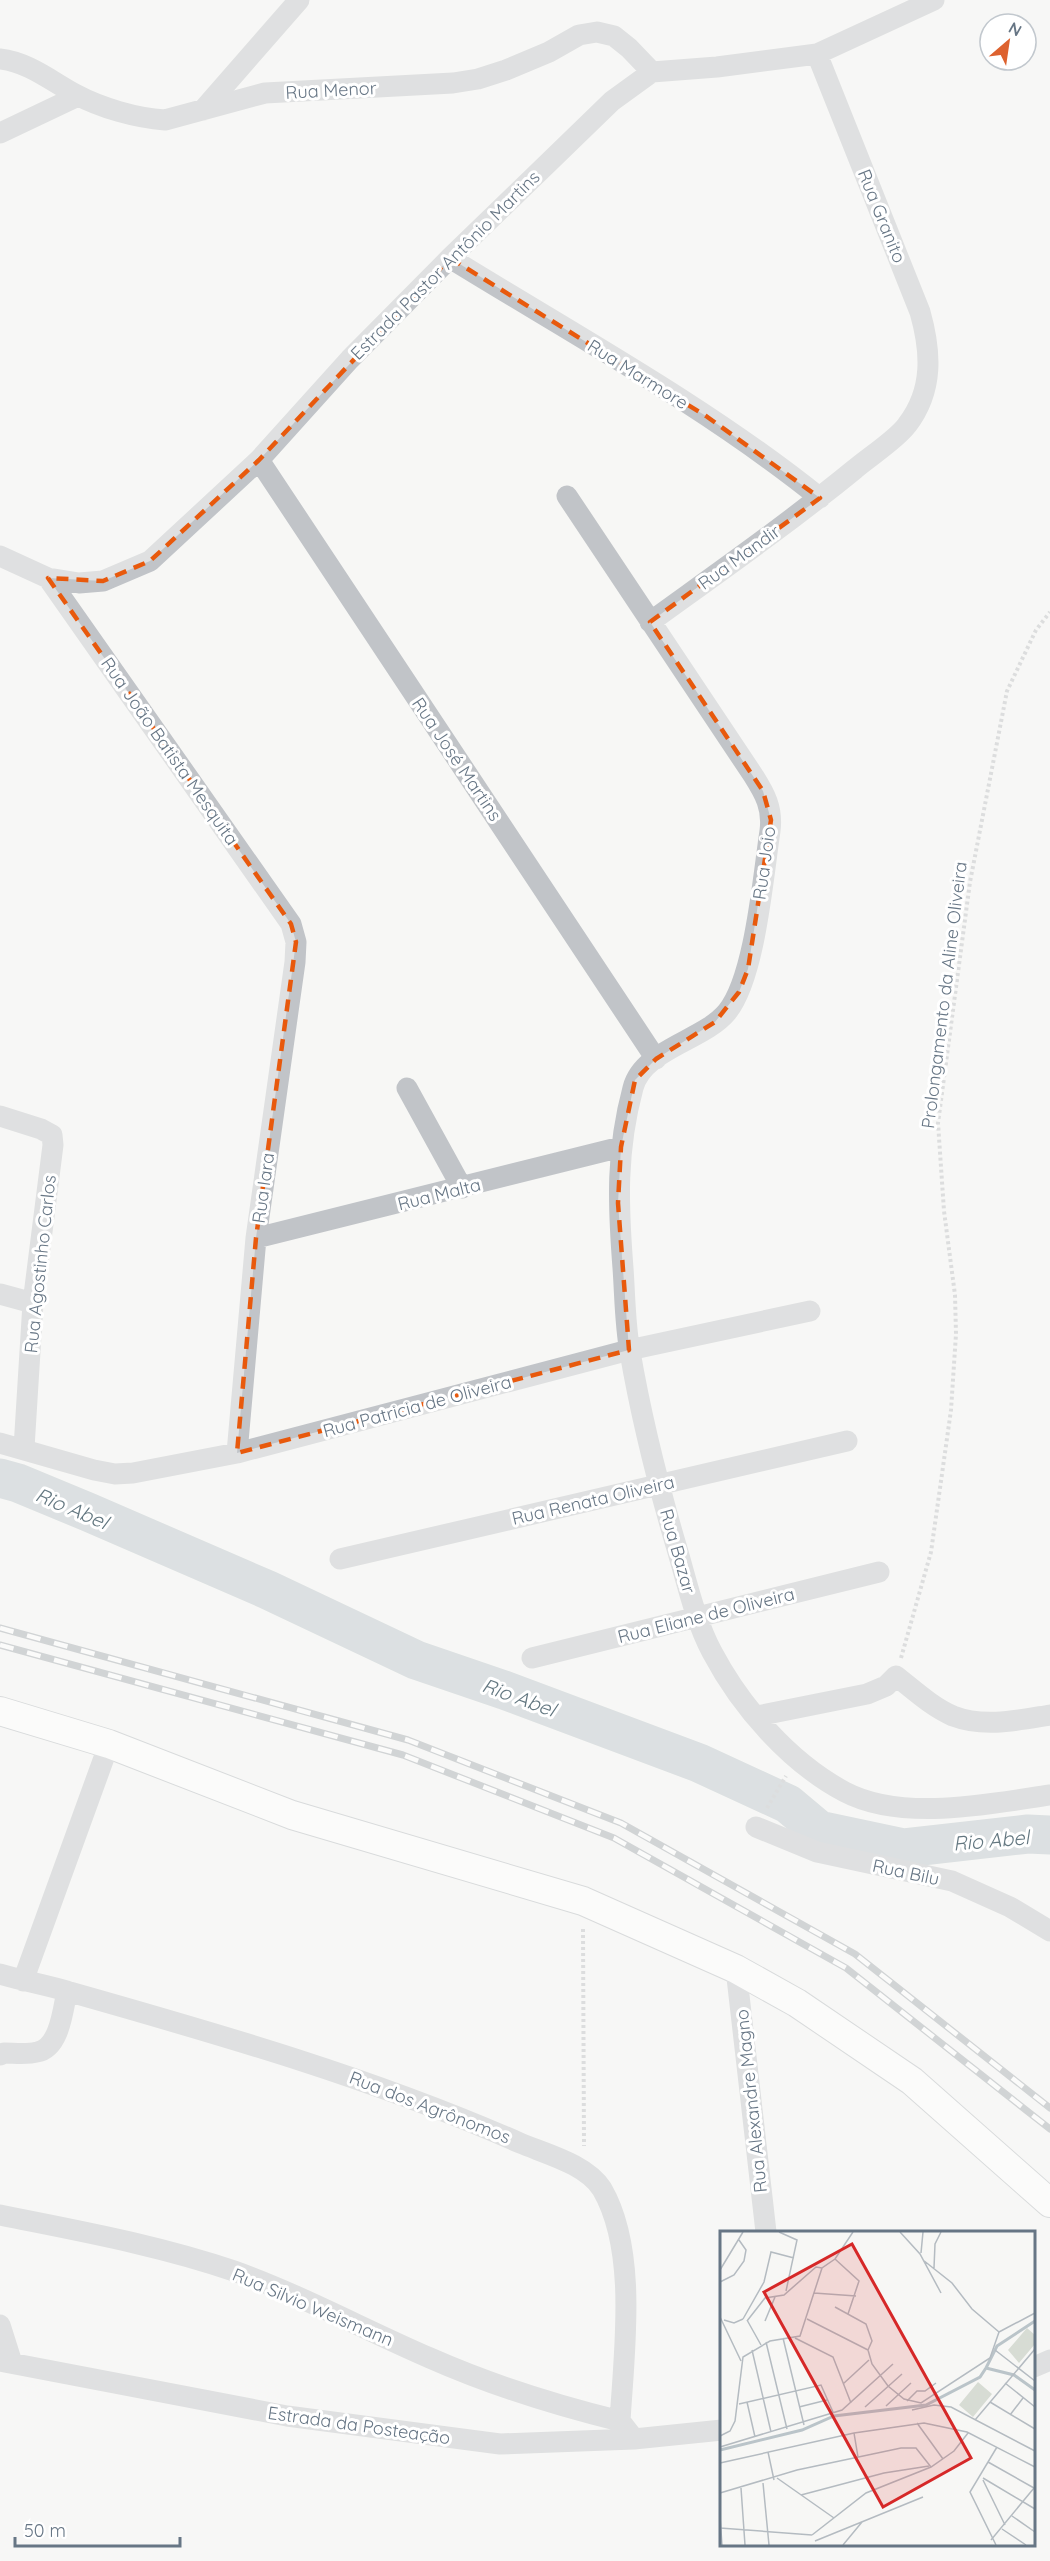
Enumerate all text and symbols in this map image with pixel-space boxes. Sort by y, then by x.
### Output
north arrow [978,12,1038,72]
text: N [1005,17,1025,40]
street label: Rua Menor [285,76,377,104]
street label: Estrada Pastor Antônio Martins [345,165,545,365]
street label: Rua Granito [853,166,911,266]
street label: Rua Marmore [583,334,693,414]
street label: Rua Mandir [693,519,785,594]
street label: Rua João Batista Mesquita [96,653,244,849]
street label: Rua José Martins [407,693,507,825]
street label: Rua Joio [747,825,781,901]
street label: Prolongamento da Aline Oliveira [916,860,972,1130]
street label: Rua Iara [247,1151,279,1225]
street label: Rua Malta [395,1173,483,1215]
street label: Rua Agostinho Carlos [19,1174,61,1354]
street label: Rua Patricia de Oliveira [320,1370,514,1442]
street label: Rua Renata Oliveira [509,1470,677,1530]
water label: Rio Abel [32,1482,114,1535]
street label: Rua Bazar [655,1506,701,1596]
street label: Rua Eliane de Oliveira [615,1582,797,1648]
water label: Rio Abel [479,1672,561,1723]
water label: Rio Abel [952,1824,1032,1856]
street label: Rua Bilu [870,1854,942,1890]
street label: Rua Alexandre Magno [730,2008,772,2194]
street label: Rua dos Agrônomos [346,2066,514,2148]
inset map [720,2231,1035,2546]
street label: Rua Silvio Weismann [229,2263,397,2351]
street label: Estrada da Posteação [266,2401,452,2449]
scale bar [15,2510,180,2548]
text: 50 m [24,2519,66,2542]

